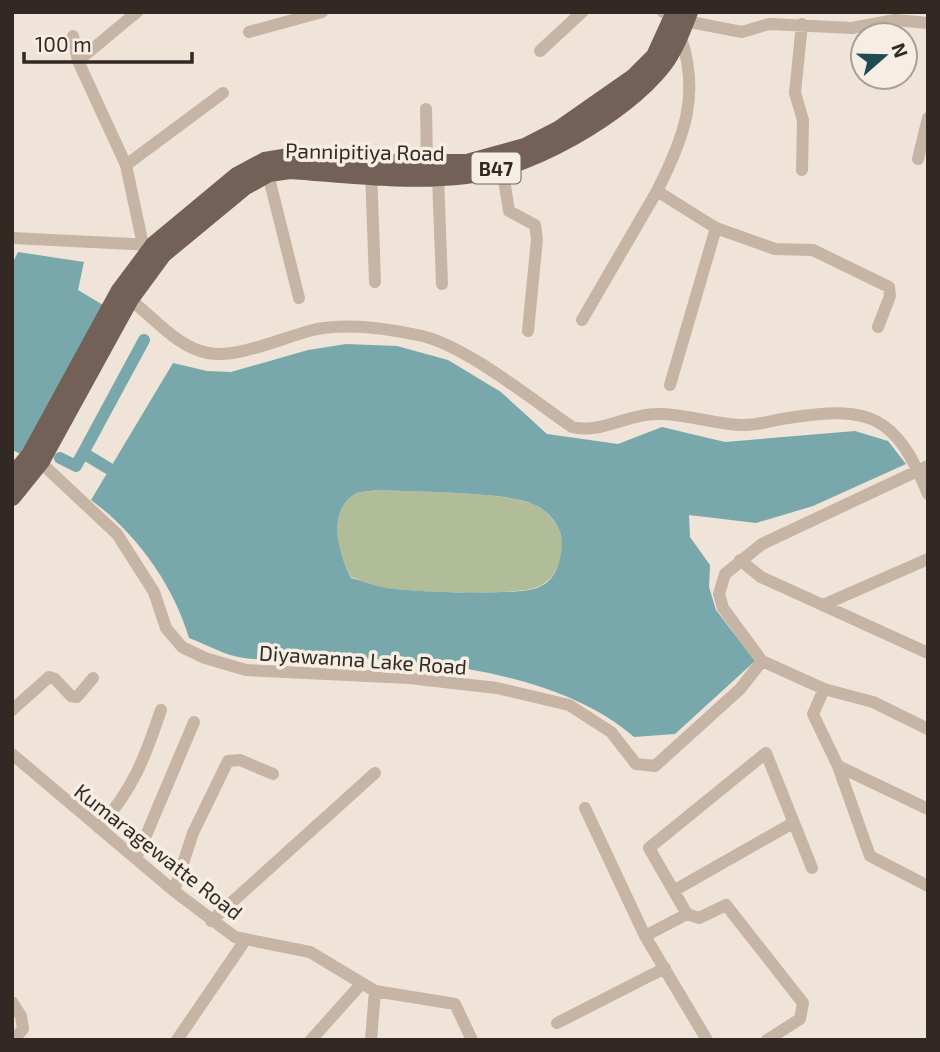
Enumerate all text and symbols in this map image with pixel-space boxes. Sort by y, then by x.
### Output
scale bar [24,21,192,65]
north arrow [849,21,919,91]
text: 100 m [35,31,92,56]
text: N [887,40,914,60]
street label: Pannipitiya Road [285,137,445,165]
road number: B47 [472,152,520,184]
street label: Diyawanna Lake Road [258,639,468,679]
street label: Kumaragewatte Road [70,778,248,924]

